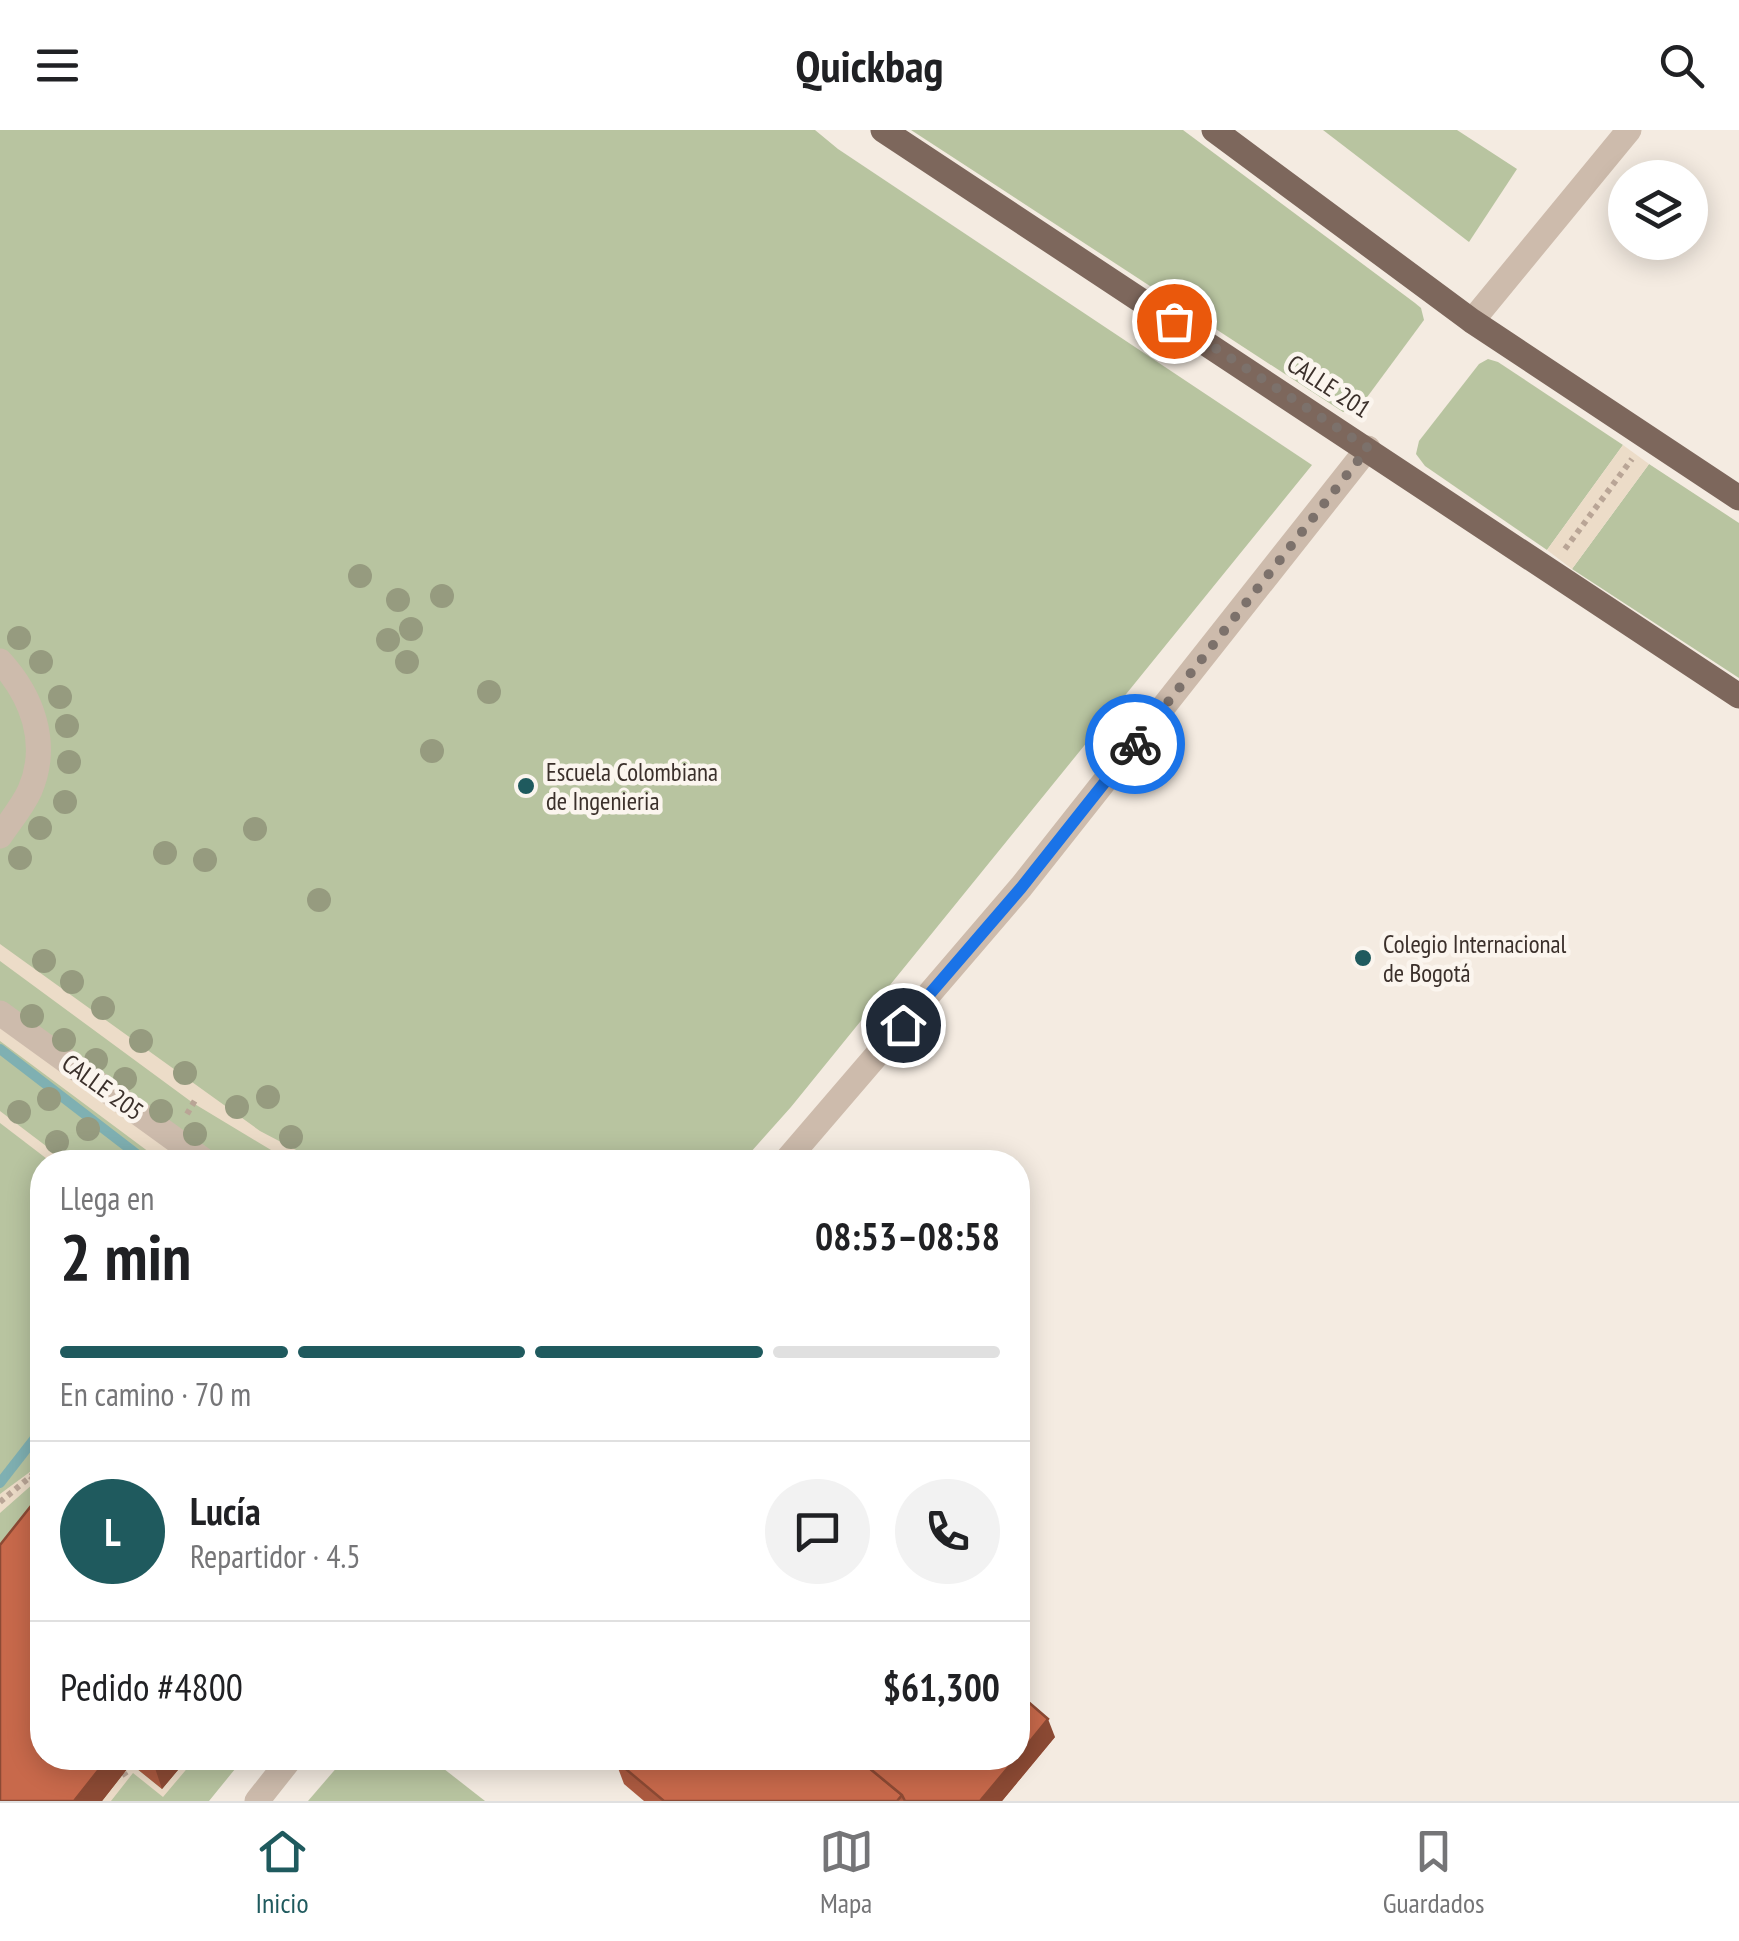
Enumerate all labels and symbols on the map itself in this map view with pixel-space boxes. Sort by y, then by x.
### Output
pin [1132,279,1217,364]
street label: CALLE 201 [1281,347,1377,425]
courier [1085,694,1185,794]
place label: Escuela Colombiana de Ingenieria [546,756,718,817]
marker: Escuela Colombiana de Ingenieria [515,775,537,797]
place label: Colegio Internacional de Bogotá [1383,928,1567,989]
marker: Colegio Internacional de Bogotá [1352,947,1374,969]
pin [861,983,946,1068]
street label: CALLE 205 [56,1047,150,1127]

